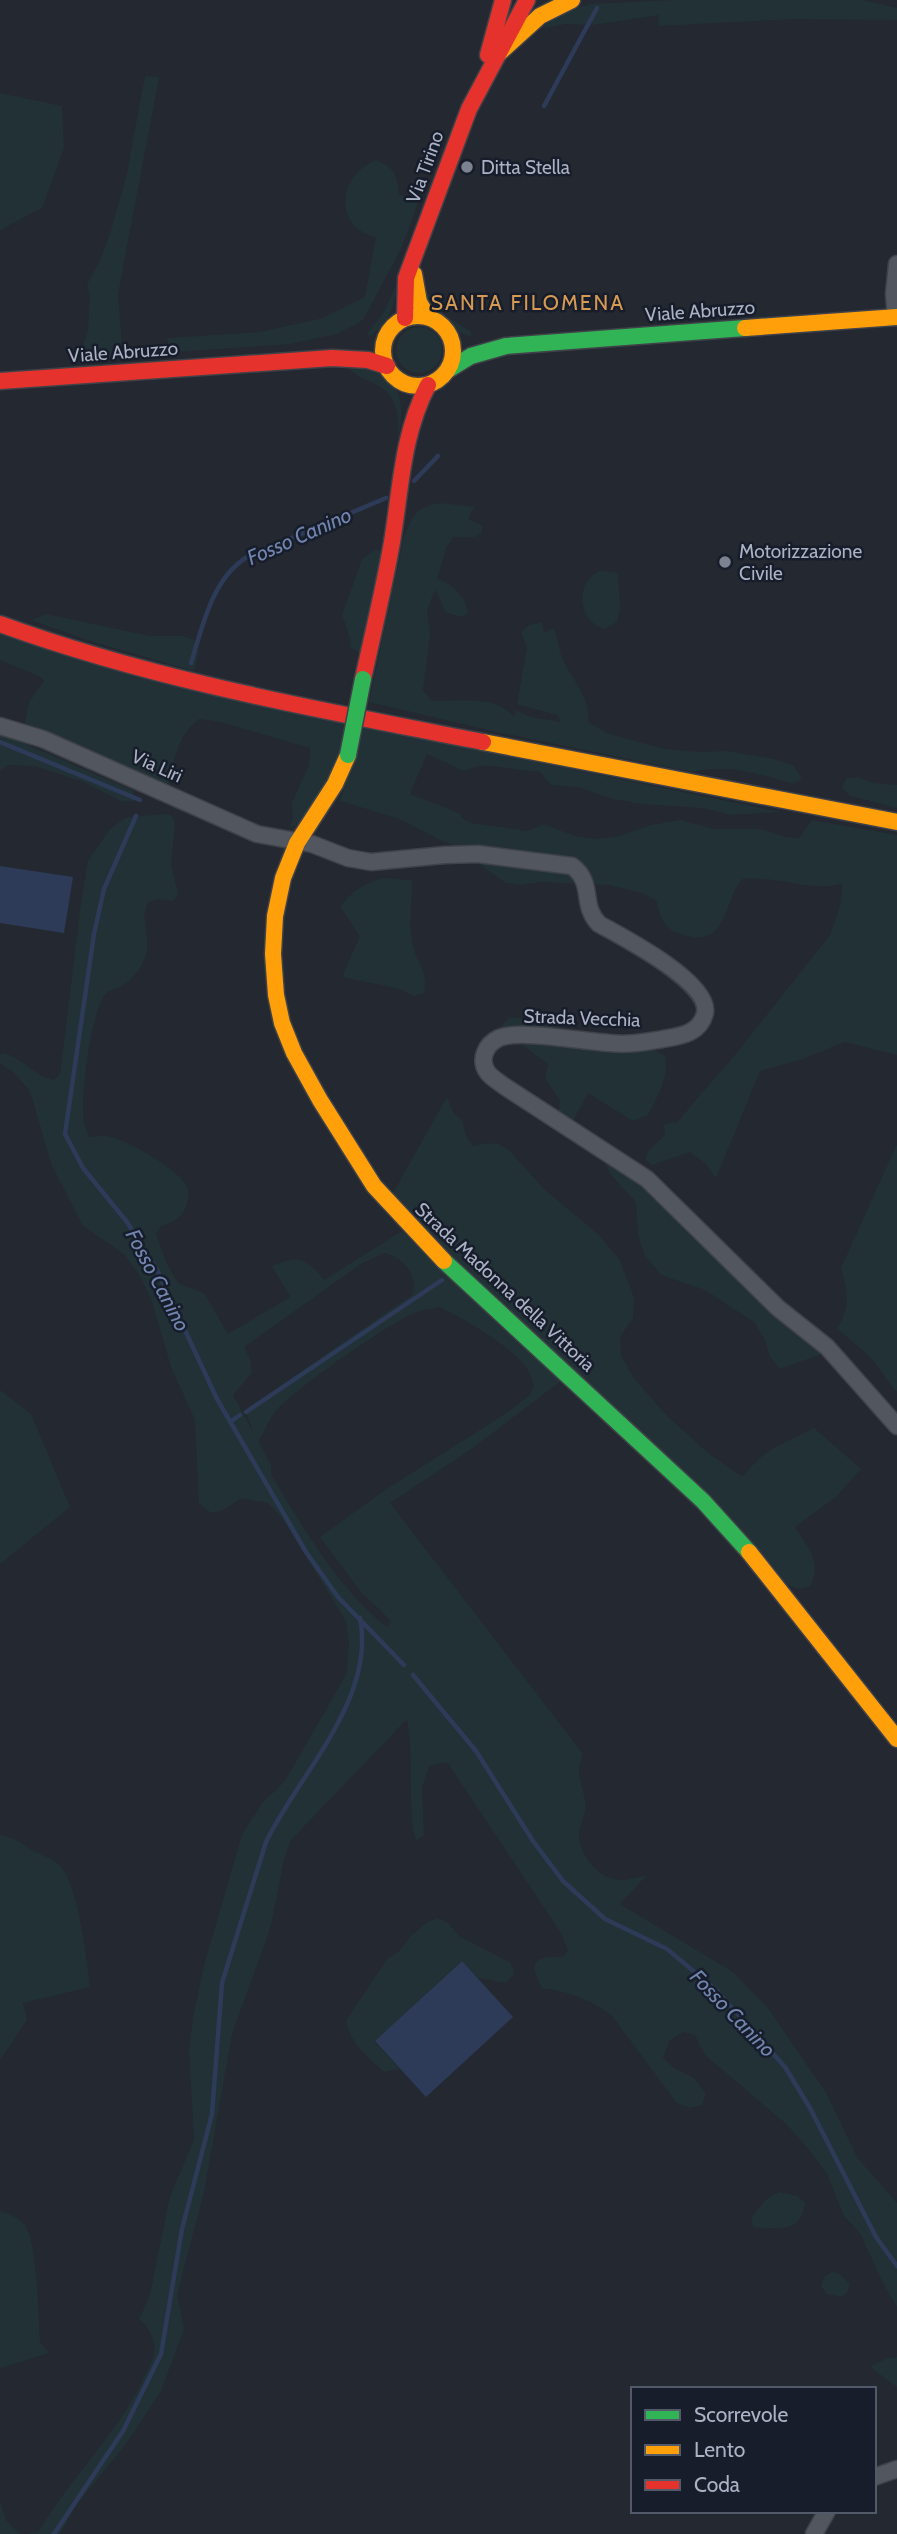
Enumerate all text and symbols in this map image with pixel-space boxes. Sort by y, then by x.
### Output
street label: Via Tirino [401,128,449,206]
place label: Ditta Stella [481,156,570,179]
marker: Ditta Stella [459,159,475,175]
district label: SANTA FILOMENA [431,290,625,315]
street label: Viale Abruzzo [644,296,756,326]
street label: Viale Abruzzo [67,337,179,367]
water label: Fosso Canino [243,502,355,570]
place label: Motorizzazione Civile [739,540,862,585]
marker: Motorizzazione Civile [717,554,733,570]
street label: Via Liri [128,745,186,787]
street label: Strada Vecchia [523,1004,641,1032]
street label: Strada Madonna della Vittoria [410,1198,600,1376]
water label: Fosso Canino [121,1225,195,1335]
water label: Fosso Canino [685,1964,781,2062]
legend [631,2387,876,2513]
text: Scorrevole [694,2402,788,2427]
text: Lento [694,2437,745,2462]
text: Coda [694,2472,740,2497]

